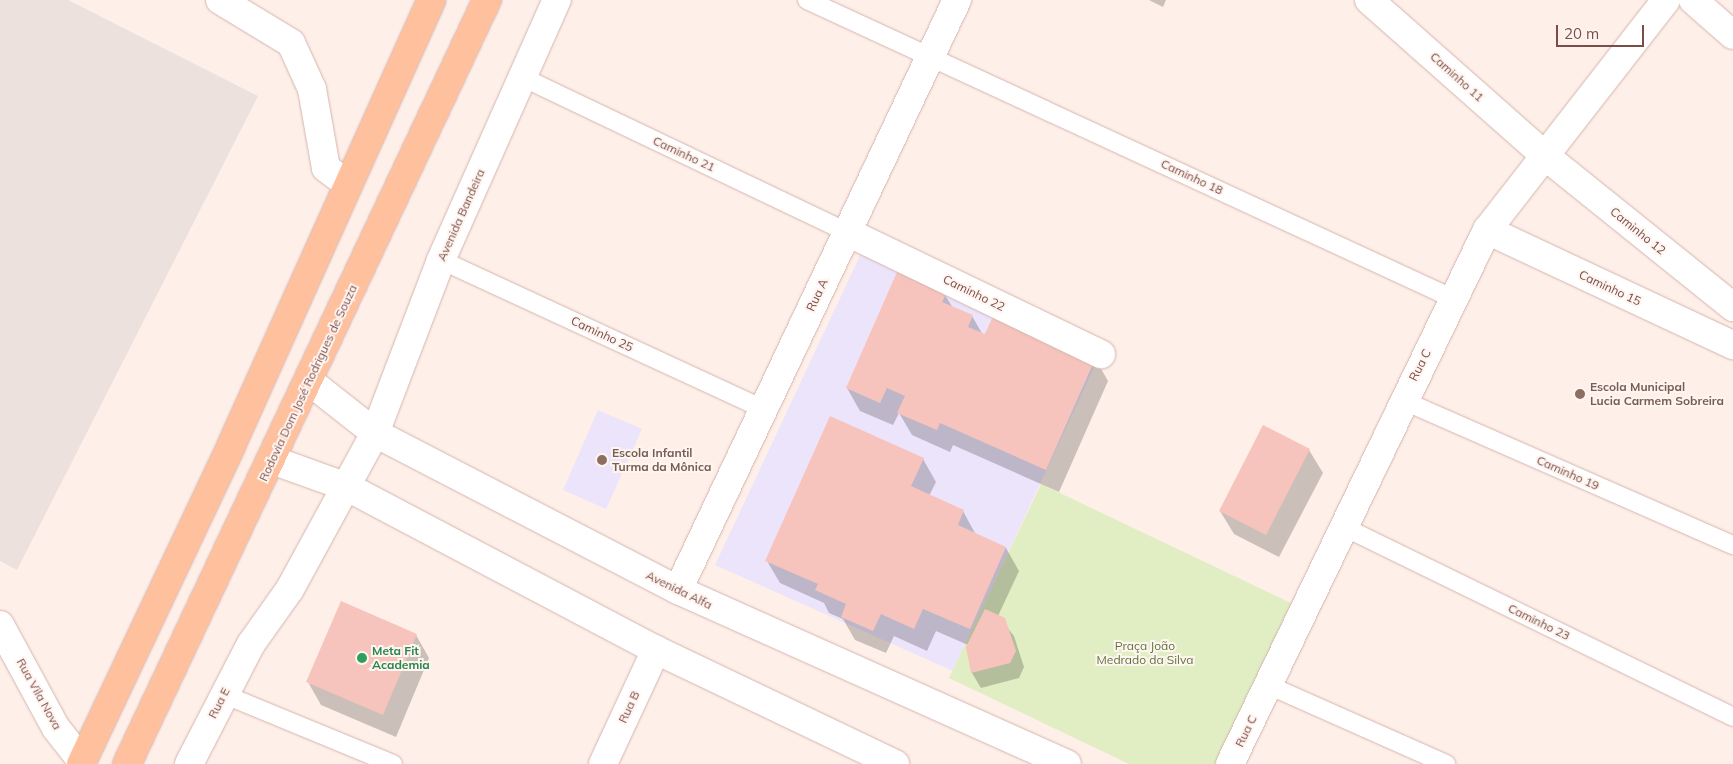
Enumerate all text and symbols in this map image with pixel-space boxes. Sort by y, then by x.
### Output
scale bar [1558,15,1646,47]
text: 20 m [1564,24,1599,43]
street label: Caminho 11 [1427,49,1487,105]
street label: Caminho 21 [651,133,717,175]
street label: Caminho 18 [1159,156,1225,198]
street label: Avenida Bandeira [434,167,488,263]
street label: Caminho 12 [1607,204,1669,258]
street label: Caminho 15 [1577,267,1643,309]
street label: Caminho 22 [941,272,1007,314]
street label: Rua A [803,276,831,314]
street label: Rodovia Dom José Rodrigues de Souza [256,282,360,484]
street label: Caminho 25 [569,313,635,355]
street label: Rua C [1406,347,1434,383]
place label: Escola Municipal Lucia Carmem Sobreira [1590,380,1724,408]
marker: Escola Municipal Lucia Carmem Sobreira [1574,388,1586,400]
place label: Escola Infantil Turma da Mônica [612,446,711,474]
street label: Caminho 19 [1534,453,1602,493]
marker: Escola Infantil Turma da Mônica [596,454,608,466]
street label: Avenida Alfa [644,568,714,612]
street label: Caminho 23 [1506,601,1572,643]
park label: Praça João Medrado da Silva [1097,639,1193,667]
place label: Meta Fit Academia [372,644,430,672]
marker: Meta Fit Academia [356,652,368,664]
street label: Rua Vila Nova [14,656,64,732]
street label: Rua E [205,685,233,721]
street label: Rua B [615,689,643,725]
street label: Rua C [1232,713,1260,749]

